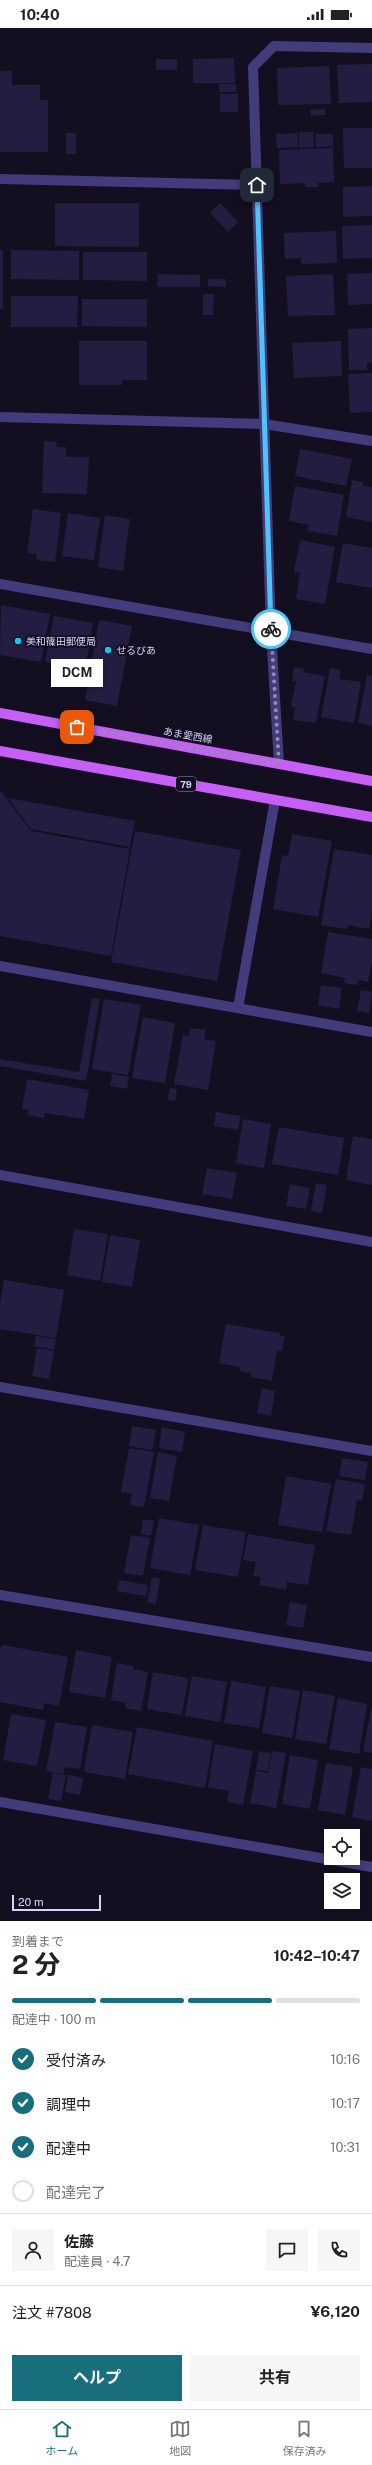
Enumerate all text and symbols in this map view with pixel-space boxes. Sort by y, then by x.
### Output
text: 10:40 [20,6,60,23]
pin [240,168,274,202]
icon: home [246,174,268,196]
courier [251,609,291,649]
icon: bike [260,618,282,640]
place label: 美和篠田郵便局 [26,635,96,647]
marker: 美和篠田郵便局 [13,636,23,646]
place label: せるびあ [116,644,156,656]
marker: せるびあ [103,645,113,655]
callout: DCM [51,659,103,687]
text: DCM [62,665,92,680]
pin [60,710,94,744]
icon: bag [66,716,88,738]
street label: あま愛西線 [162,725,214,745]
road number: 79 [176,777,196,791]
map controls [324,1829,360,1909]
button: locate [324,1829,360,1865]
button: layers [324,1873,360,1909]
scale bar [12,1893,101,1912]
text: 20 m [18,1896,43,1908]
text: 到着まで [12,1934,64,1949]
text: 10:42–10:47 [273,1947,360,1964]
text: 2 分 [12,1949,60,1980]
text: 配達中 · 100 m [12,2012,96,2027]
icon: check [12,2048,34,2070]
text: 受付済み [46,2052,106,2069]
text: 10:16 [330,2052,360,2067]
icon: check [12,2092,34,2114]
text: 調理中 [46,2096,91,2113]
text: 10:17 [331,2096,360,2111]
icon: check [12,2136,34,2158]
text: 配達中 [46,2140,91,2157]
text: 10:31 [330,2140,360,2155]
text: 配達完了 [46,2184,106,2201]
button: person [12,2229,54,2271]
button: chat [266,2229,308,2271]
button: phone [318,2229,360,2271]
text: 佐藤 [64,2233,94,2250]
text: 配達員 · 4.7 [64,2254,130,2269]
text: ¥6,120 [310,2303,360,2320]
text: 注文 #7808 [12,2304,92,2321]
button: ヘルプ [12,2355,182,2401]
button: 共有 [190,2355,360,2401]
tab: ホーム [46,2418,78,2458]
tab: 地図 [169,2418,191,2458]
tab: 保存済み [282,2418,326,2458]

